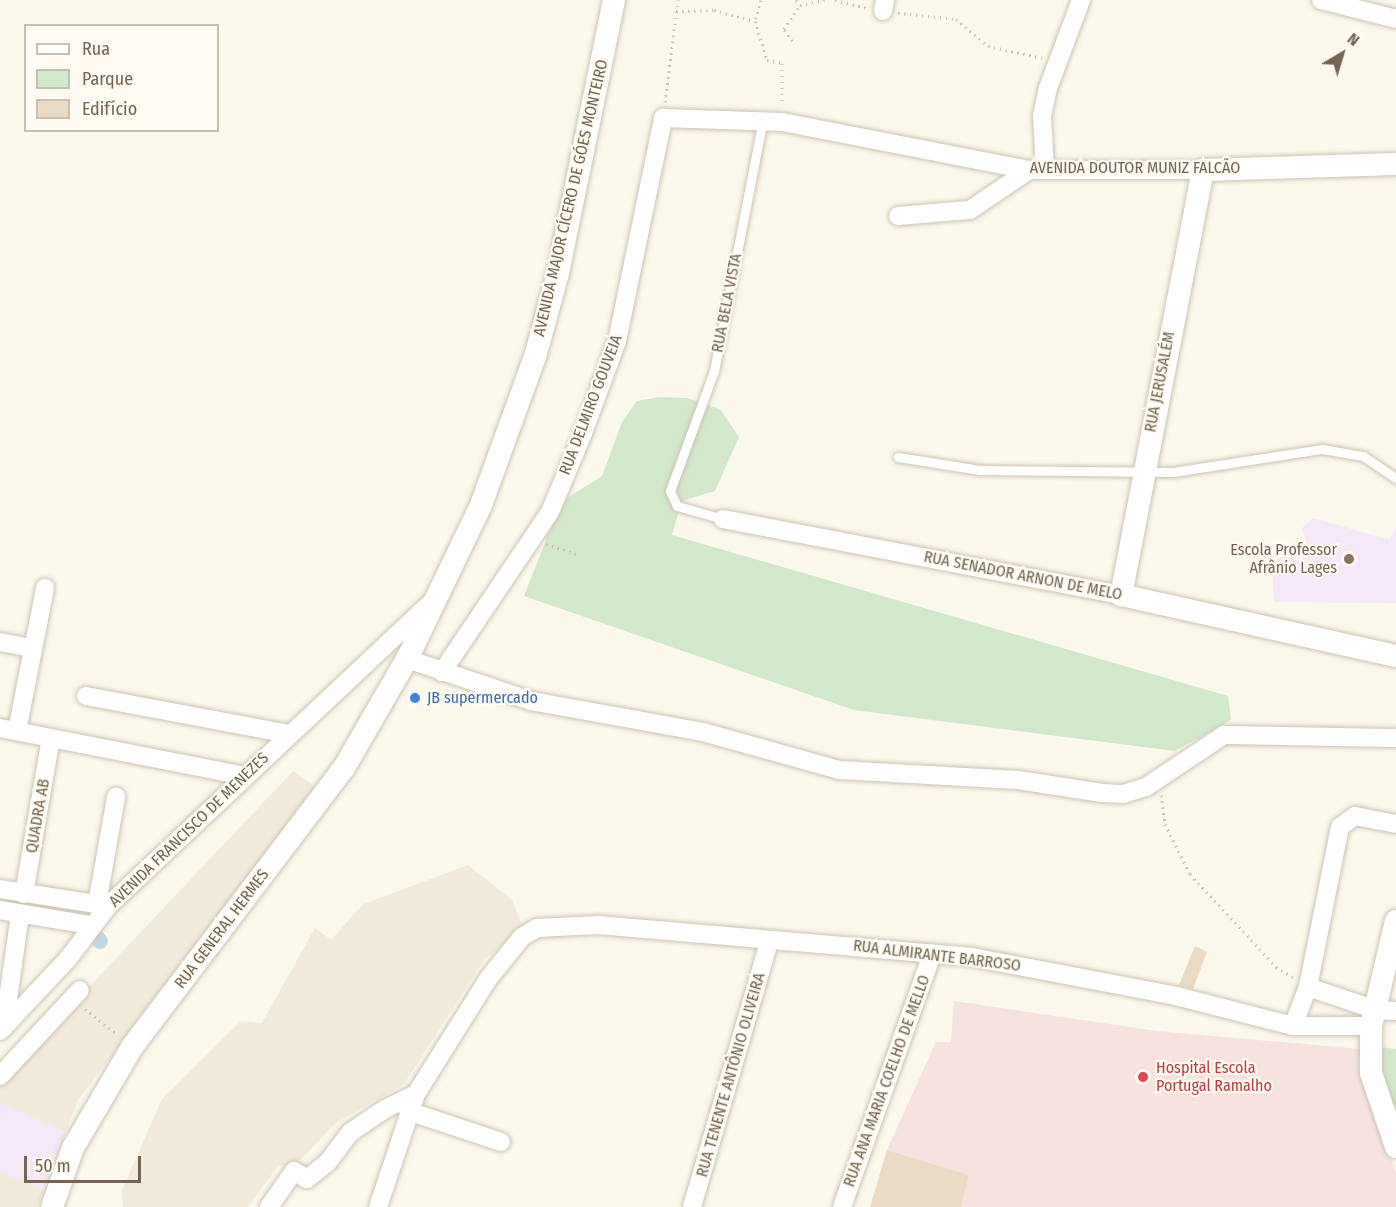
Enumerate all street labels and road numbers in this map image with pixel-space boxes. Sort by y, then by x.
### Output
street label: AVENIDA MAJOR CÍCERO DE GÓES MONTEIRO [530,58,612,338]
street label: AVENIDA DOUTOR MUNIZ FALCÃO [1030,158,1240,178]
street label: RUA BELA VISTA [708,252,746,354]
street label: RUA JERUSALÉM [1141,330,1179,434]
street label: RUA DELMIRO GOUVEIA [555,332,627,478]
street label: RUA SENADOR ARNON DE MELO [922,547,1124,605]
street label: AVENIDA FRANCISCO DE MENEZES [105,749,273,911]
street label: QUADRA AB [22,777,54,855]
street label: RUA GENERAL HERMES [171,866,273,992]
street label: RUA ALMIRANTE BARROSO [852,936,1022,976]
street label: RUA TENENTE ANTÔNIO OLIVEIRA [693,971,769,1179]
street label: RUA ANA MARIA COELHO DE MELLO [840,972,934,1190]

